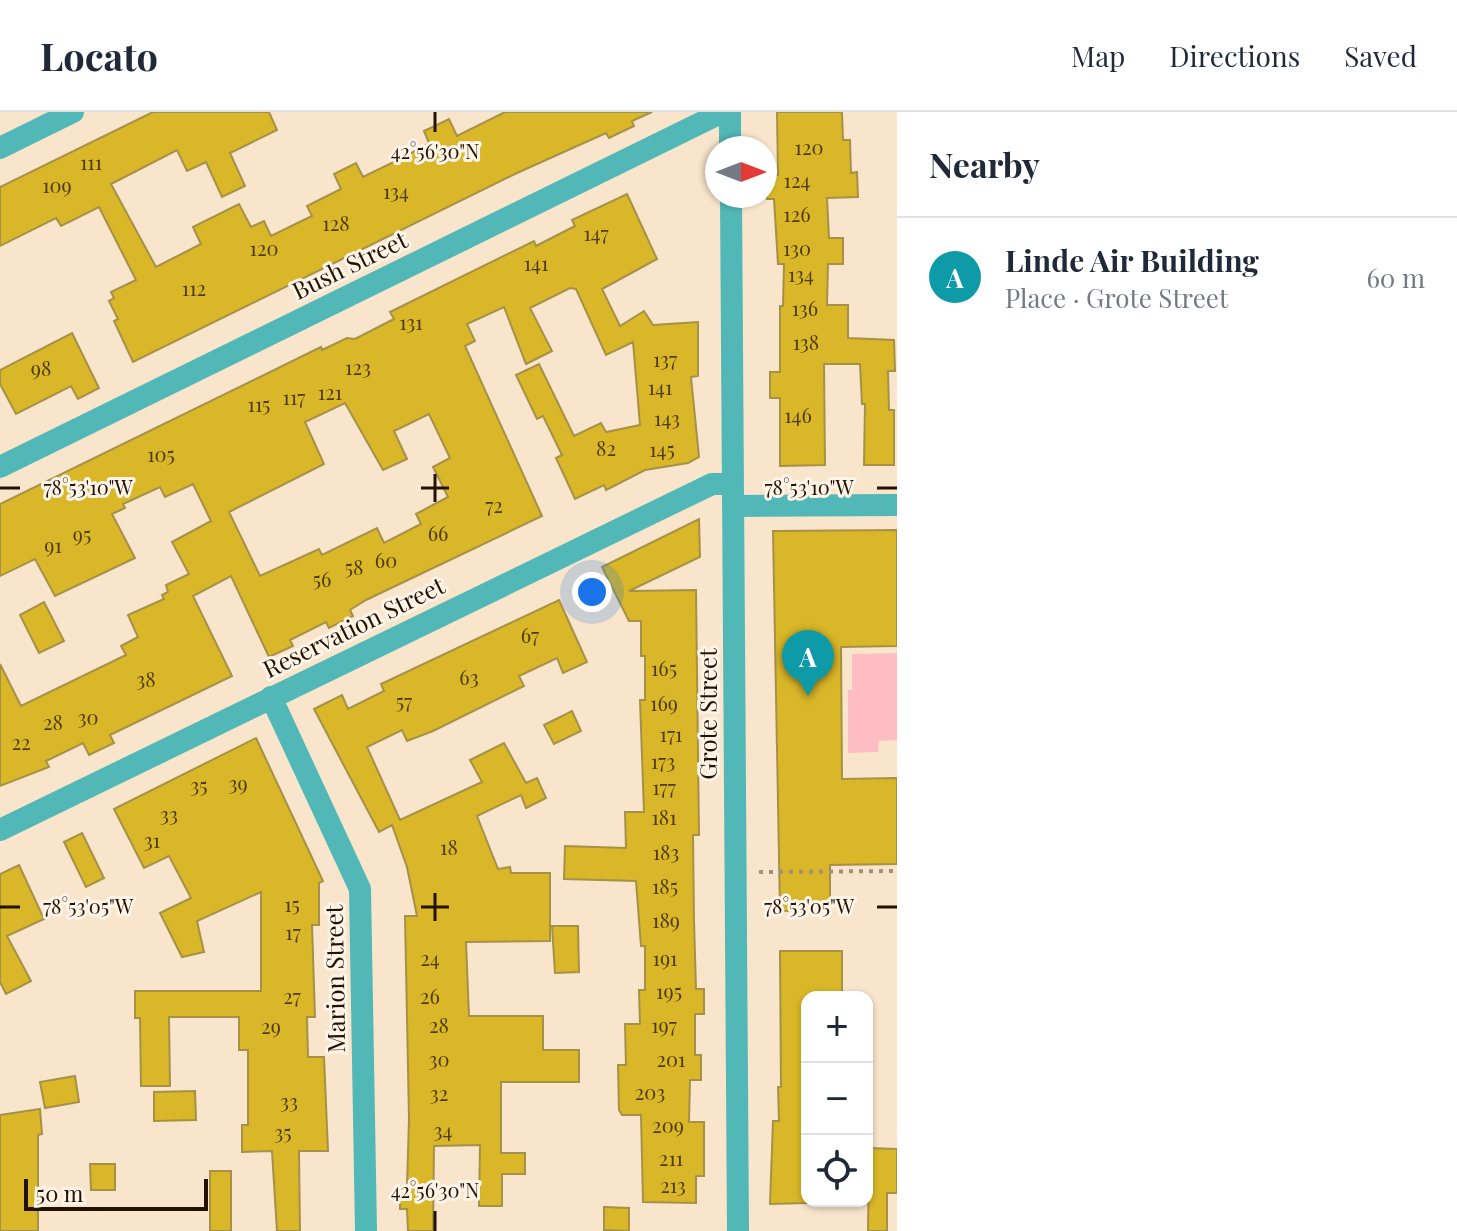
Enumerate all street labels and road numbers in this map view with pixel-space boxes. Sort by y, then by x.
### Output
street label: Bush Street [286,222,412,306]
street label: Reservation Street [257,568,450,684]
street label: Grote Street [691,648,723,780]
street label: Marion Street [317,904,351,1053]

